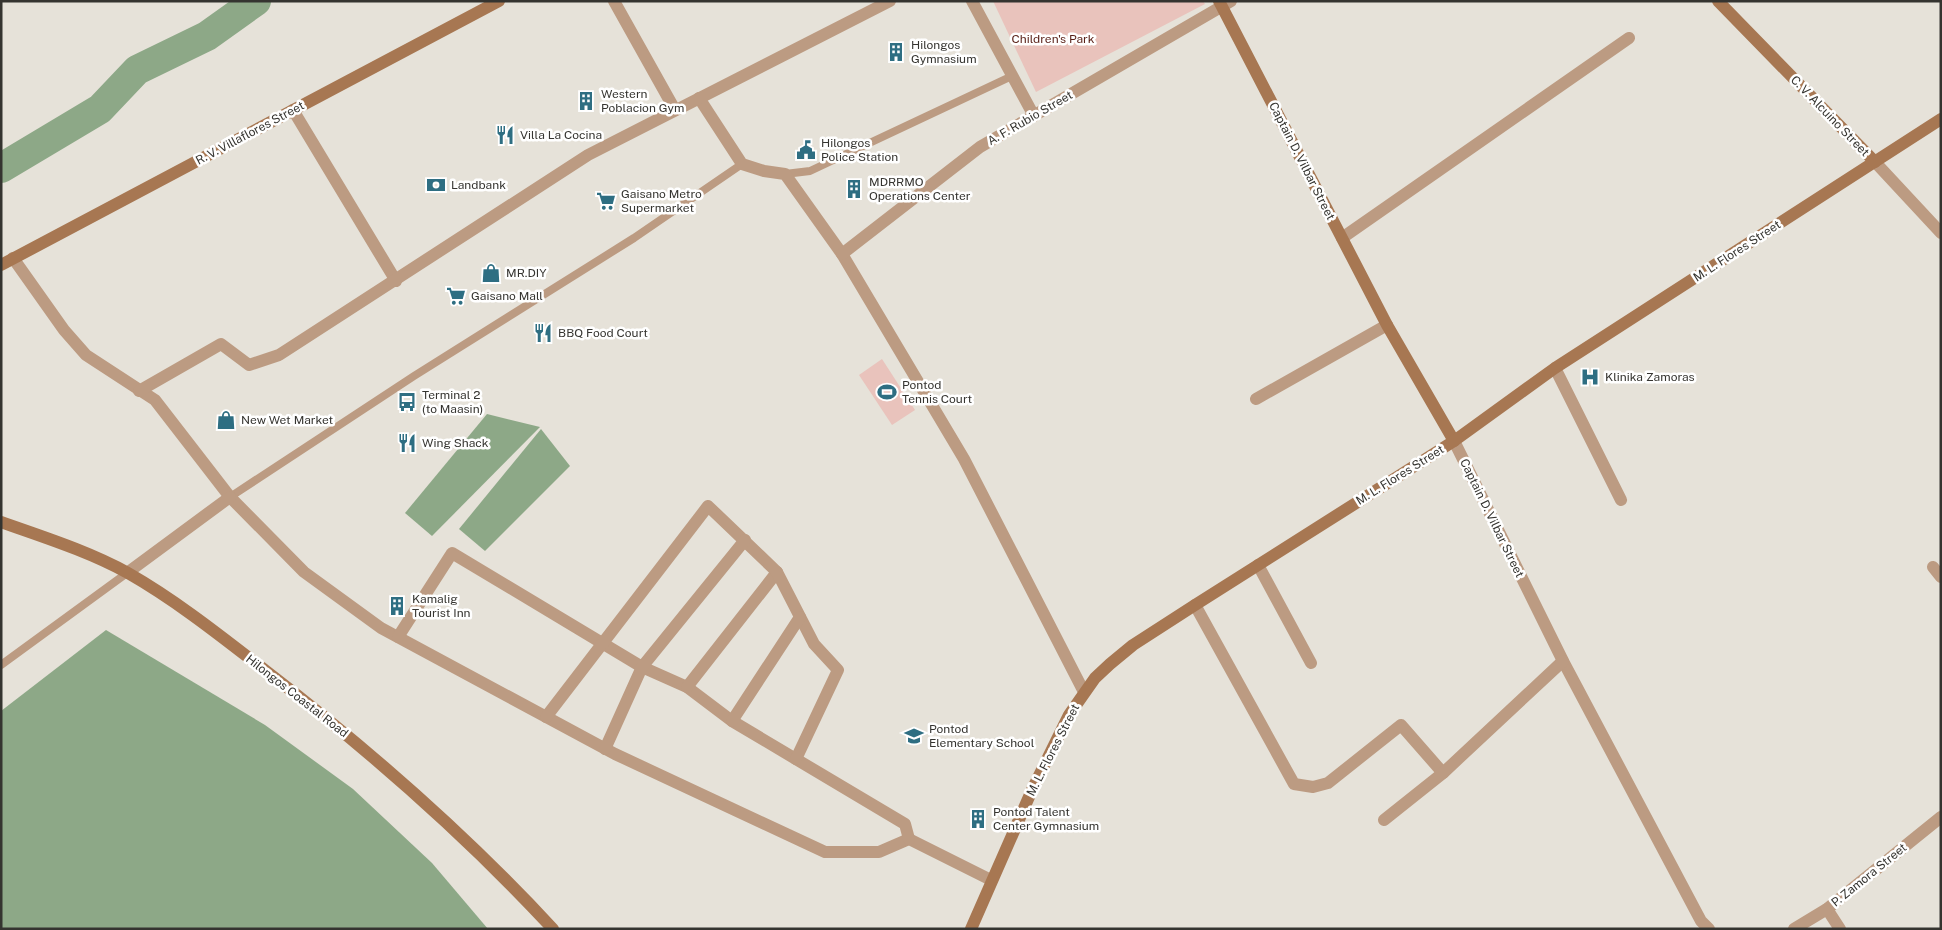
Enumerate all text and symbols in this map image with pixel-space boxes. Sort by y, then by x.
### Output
park label: Children's Park [1011,32,1095,46]
place label: Hilongos Gymnasium [911,38,977,66]
building icon: Hilongos Gymnasium [885,41,907,63]
street label: C. V. Alcuino Street [1788,73,1872,159]
place label: Western Poblacion Gym [601,87,684,115]
street label: A. F. Rubio Street [985,88,1075,148]
building icon: Western Poblacion Gym [575,90,597,112]
street label: R. V. Villaflores Street [193,98,307,168]
street label: Captain D. Vilbar Street [1266,100,1338,223]
restaurant icon: Villa La Cocina [494,124,516,146]
place label: Villa La Cocina [520,128,602,142]
place label: Hilongos Police Station [821,136,898,164]
public building icon: Hilongos Police Station [795,139,817,161]
bank icon: Landbank [425,174,447,196]
place label: MDRRMO Operations Center [869,175,971,203]
place label: Landbank [451,178,506,192]
building icon: MDRRMO Operations Center [843,178,865,200]
place label: Gaisano Metro Supermarket [621,187,702,215]
supermarket icon: Gaisano Metro Supermarket [595,190,617,212]
street label: M. L. Flores Street [1691,217,1784,284]
shop icon: MR.DIY [480,262,502,284]
place label: MR.DIY [506,266,547,280]
supermarket icon: Gaisano Mall [445,285,467,307]
place label: Gaisano Mall [471,289,543,303]
restaurant icon: BBQ Food Court [532,322,554,344]
place label: BBQ Food Court [558,326,648,340]
hospital icon: Klinika Zamoras [1579,366,1601,388]
place label: Klinika Zamoras [1605,370,1695,384]
place label: Pontod Tennis Court [902,378,972,406]
sports icon: Pontod Tennis Court [876,381,898,403]
place label: Terminal 2 (to Maasin) [422,388,483,416]
bus stop icon: Terminal 2 (to Maasin) [396,391,418,413]
shop icon: New Wet Market [215,409,237,431]
place label: New Wet Market [241,413,334,427]
restaurant icon: Wing Shack [396,432,418,454]
place label: Wing Shack [422,436,489,450]
street label: M. L. Flores Street [1353,442,1447,508]
street label: Captain D. Vilbar Street [1457,456,1527,580]
place label: Kamalig Tourist Inn [412,592,471,620]
building icon: Kamalig Tourist Inn [386,595,408,617]
street label: Hilongos Coastal Road [243,652,351,740]
street label: M. L. Flores Street [1024,701,1082,798]
place label: Pontod Elementary School [929,722,1035,750]
school or university icon: Pontod Elementary School [903,725,925,747]
place label: Pontod Talent Center Gymnasium [993,805,1099,833]
building icon: Pontod Talent Center Gymnasium [967,808,989,830]
street label: P. Zamora Street [1829,840,1910,910]

